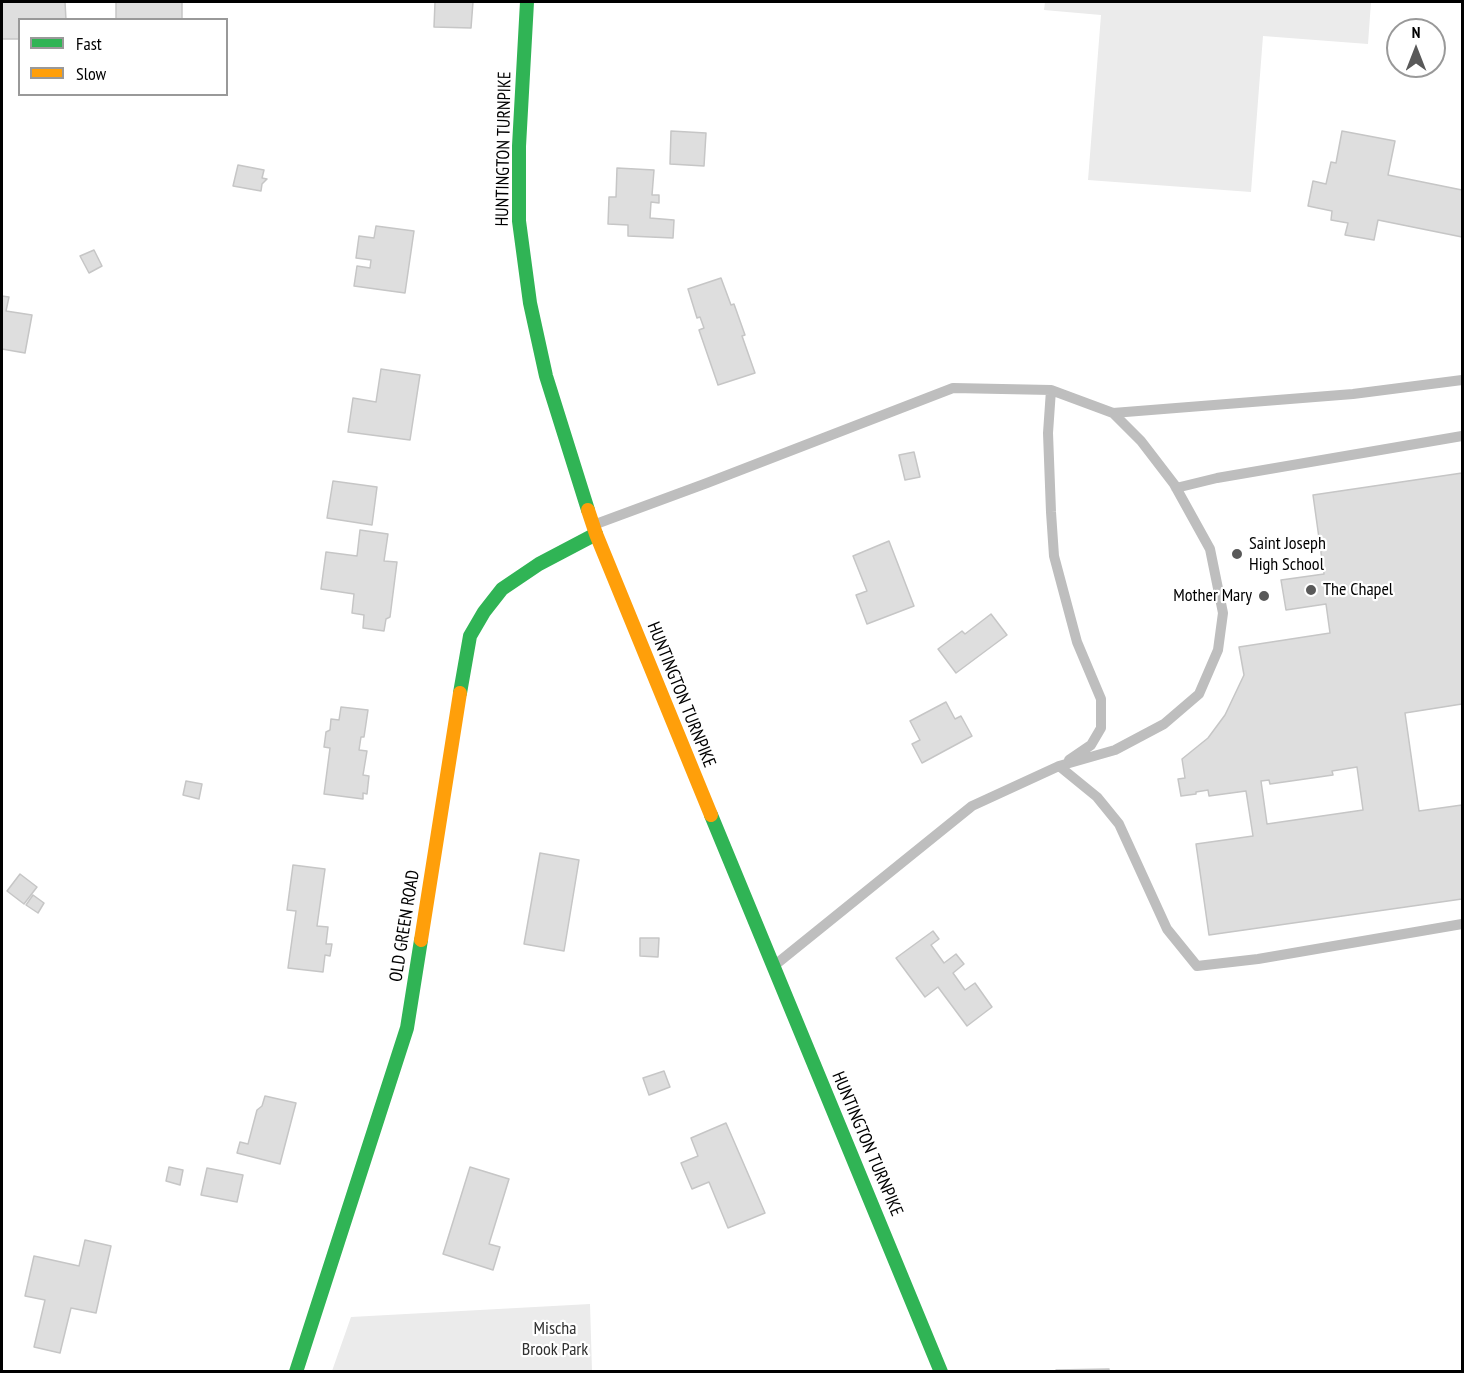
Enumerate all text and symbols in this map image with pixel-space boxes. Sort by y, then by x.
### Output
legend [18,18,228,96]
north arrow [1386,18,1446,78]
text: N [1412,22,1420,42]
text: Fast [76,32,102,55]
text: Slow [76,62,106,85]
street label: HUNTINGTON TURNPIKE [492,71,516,227]
place label: Saint Joseph High School [1249,533,1326,576]
marker: Saint Joseph High School [1230,547,1244,561]
place label: The Chapel [1323,579,1393,601]
marker: The Chapel [1304,583,1318,597]
place label: Mother Mary [1173,585,1252,607]
marker: Mother Mary [1257,589,1271,603]
street label: HUNTINGTON TURNPIKE [642,619,720,771]
street label: OLD GREEN ROAD [386,869,424,983]
street label: HUNTINGTON TURNPIKE [827,1068,907,1220]
park label: Mischa Brook Park [522,1318,588,1360]

